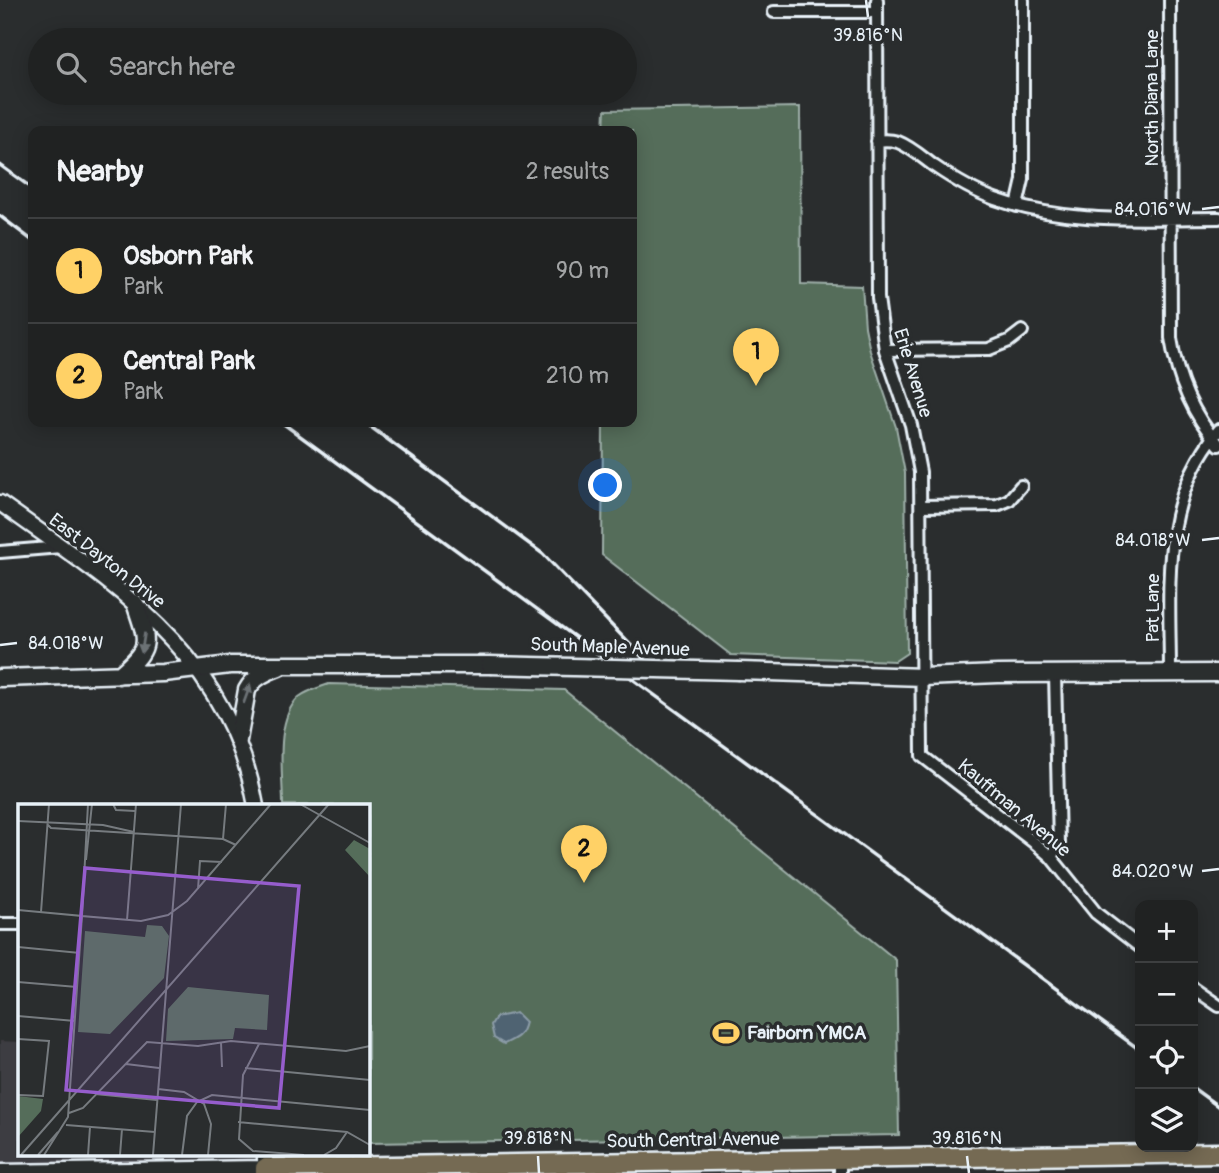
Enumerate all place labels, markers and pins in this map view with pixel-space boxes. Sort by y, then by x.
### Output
pin: 1 [733,328,779,386]
pin: 2 [561,825,607,883]
sports icon: Fairborn YMCA [711,1018,741,1048]
place label: Fairborn YMCA [747,1021,867,1045]

